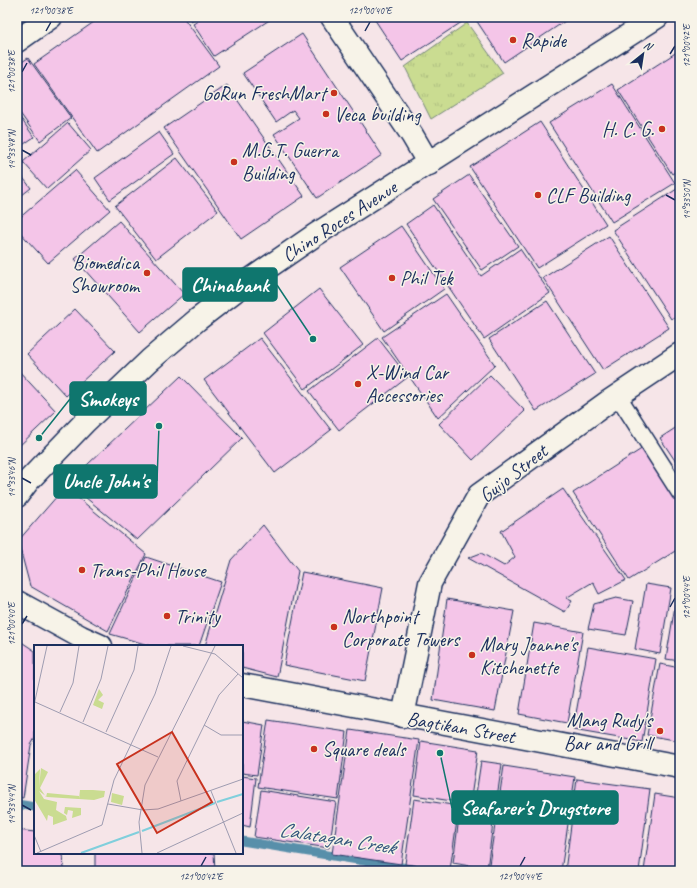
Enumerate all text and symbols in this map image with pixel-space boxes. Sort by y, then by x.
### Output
text: 121°00'38"E [29,4,74,17]
text: 121°00'40"E [348,4,393,17]
text: 121°00'42"E [680,23,693,68]
place label: Rapide [521,28,567,53]
north arrow [623,34,663,74]
marker: Rapide [508,35,518,45]
text: N [642,38,656,54]
text: 121°00'38"E [5,49,18,94]
place label: GoRun FreshMart [202,81,329,106]
marker: GoRun FreshMart [329,88,339,98]
place label: Veca building [334,102,422,127]
marker: Veca building [321,109,331,119]
place label: H. C. G. [602,117,654,142]
marker: H. C. G. [657,124,667,134]
text: 14°33'48"N [5,128,18,170]
place label: M.G.T. Guerra Building [242,138,340,186]
marker: M.G.T. Guerra Building [229,157,239,167]
street label: Chino Roces Avenue [277,174,403,268]
text: 14°33'50"N [680,178,693,220]
place label: CLF Building [546,183,631,208]
marker: CLF Building [533,190,543,200]
place label: Biomedica Showroom [70,250,141,298]
place label: Phil Tek [400,266,454,291]
marker: Biomedica Showroom [142,268,152,278]
callout: Chinabank [183,268,277,301]
text: Chinabank [191,272,271,298]
marker: Phil Tek [387,273,397,283]
place label: X-Wind Car Accessories [366,360,450,408]
marker: X-Wind Car Accessories [353,379,363,389]
callout: Smokeys [70,382,146,415]
text: Smokeys [78,386,141,412]
street label: Guijo Street [474,437,554,508]
text: 14°33'46"N [5,456,18,498]
callout: Uncle John's [54,465,157,498]
text: Uncle John's [63,468,152,494]
place label: Trans-Phil House [90,558,207,583]
marker: Trans-Phil House [77,565,87,575]
text: 121°00'44"E [680,575,693,620]
text: 121°00'40"E [5,601,18,646]
place label: Trinity [175,604,222,629]
place label: Northpoint Corporate Towers [342,604,461,652]
marker: Trinity [162,611,172,621]
marker: Northpoint Corporate Towers [329,622,339,632]
place label: Mary Joanne's Kitchenette [480,632,579,680]
inset map [34,645,243,854]
marker: Mary Joanne's Kitchenette [467,650,477,660]
street label: Bagtikan Street [405,706,519,750]
place label: Mang Rudy's Bar and Grill [564,708,656,756]
marker: Mang Rudy's Bar and Grill [655,726,665,736]
place label: Square deals [322,737,407,762]
marker: Square deals [309,744,319,754]
text: 14°33'44"N [5,783,18,825]
callout: Seafarer's Drugstore [452,791,618,824]
text: Seafarer's Drugstore [460,795,612,821]
water label: Calatagan Creek [277,816,401,861]
text: 121°00'42"E [179,870,224,883]
text: 121°00'44"E [498,870,543,883]

